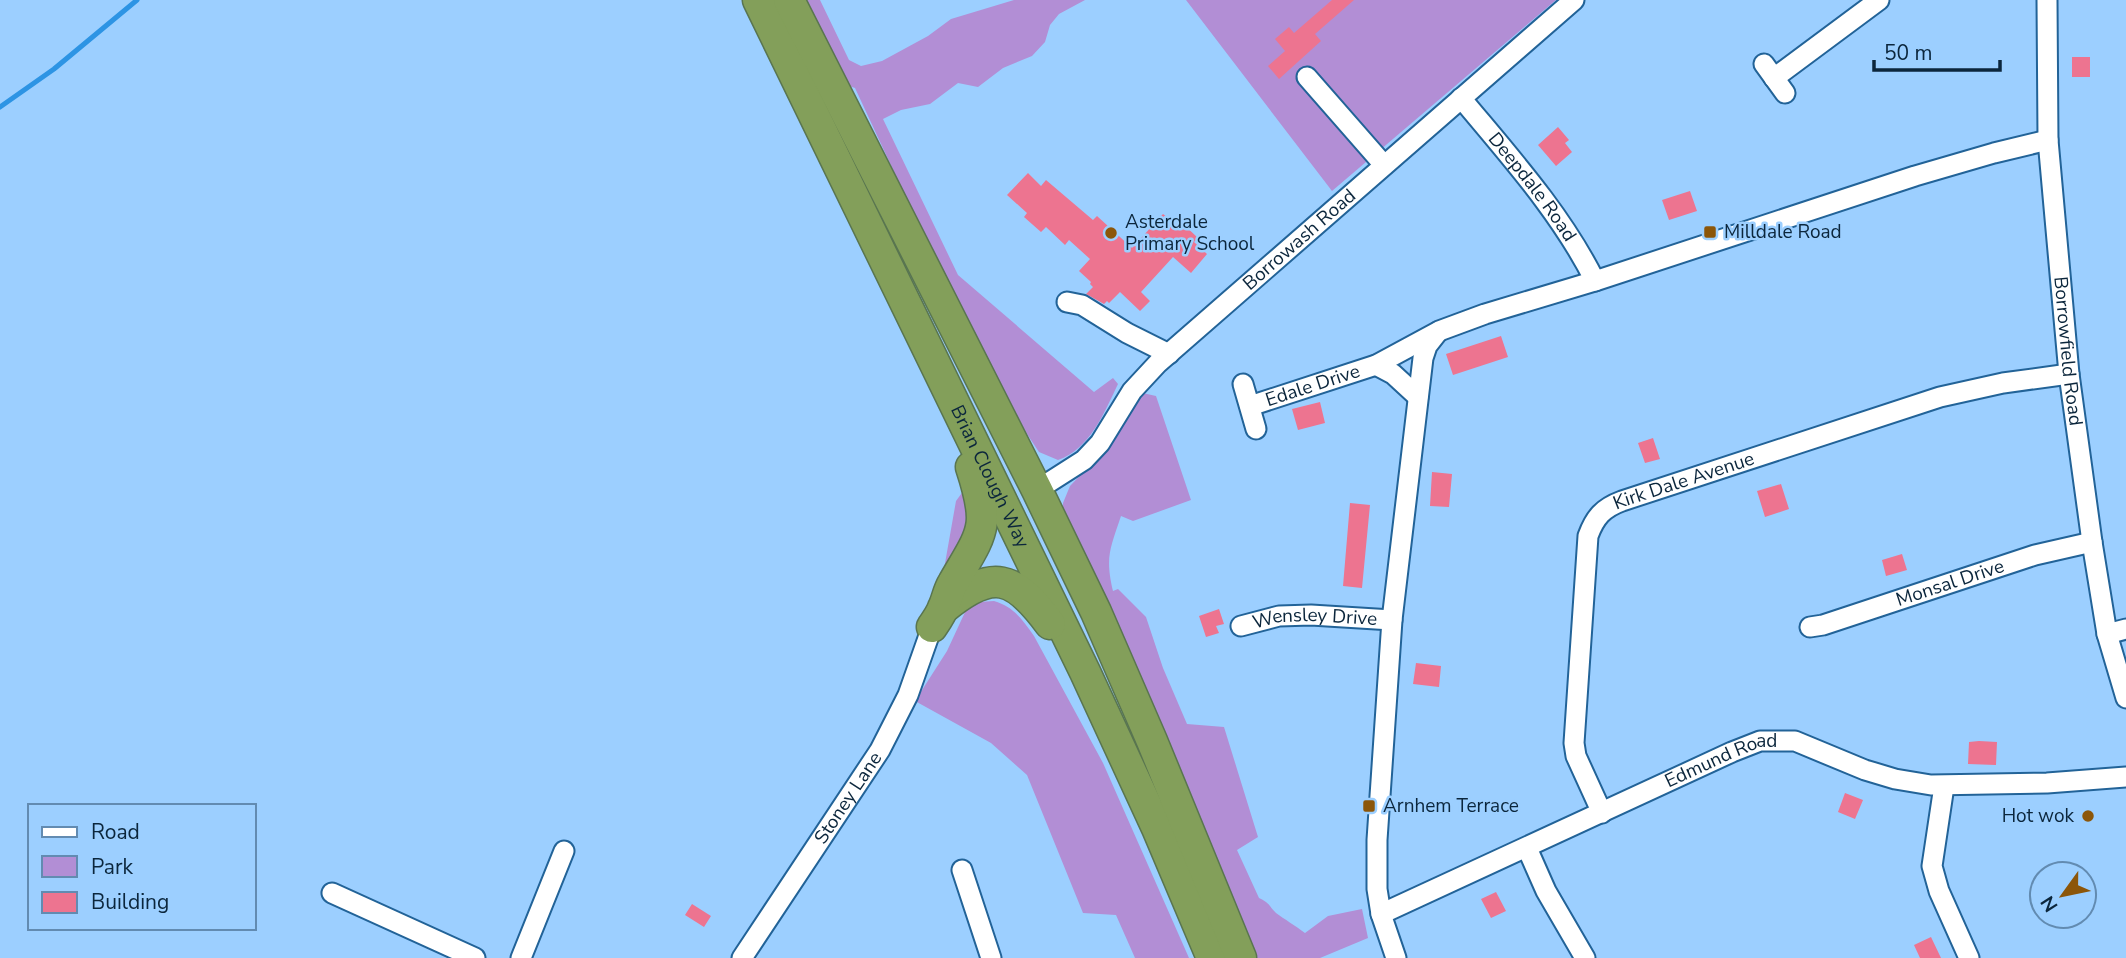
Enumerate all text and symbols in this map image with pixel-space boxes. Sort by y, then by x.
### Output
scale bar [1874,28,2000,72]
text: 50 m [1884,39,1933,67]
street label: Deepdale Road [1482,127,1582,247]
street label: Borrowash Road [1237,183,1362,296]
place label: Asterdale Primary School [1125,209,1255,257]
place label: Milldale Road [1724,219,1842,245]
marker: Milldale Road [1702,224,1718,240]
marker: Asterdale Primary School [1103,225,1119,241]
street label: Borrowfield Road [2047,275,2089,427]
street label: Edale Drive [1262,358,1363,413]
street label: Brian Clough Way [944,401,1036,553]
street label: Kirk Dale Avenue [1609,446,1758,516]
street label: Monsal Drive [1893,553,2008,613]
street label: Wensley Drive [1250,602,1378,635]
street label: Edmund Road [1661,728,1777,794]
street label: Stoney Lane [808,747,888,849]
place label: Arnhem Terrace [1383,793,1519,819]
marker: Arnhem Terrace [1361,798,1377,814]
place label: Hot wok [2002,803,2074,829]
legend [28,804,256,930]
marker: Hot wok [2080,808,2096,824]
text: Road [91,818,140,846]
text: Park [91,853,133,881]
north arrow [2028,860,2098,930]
text: Building [91,888,169,916]
text: N [2035,891,2064,917]

